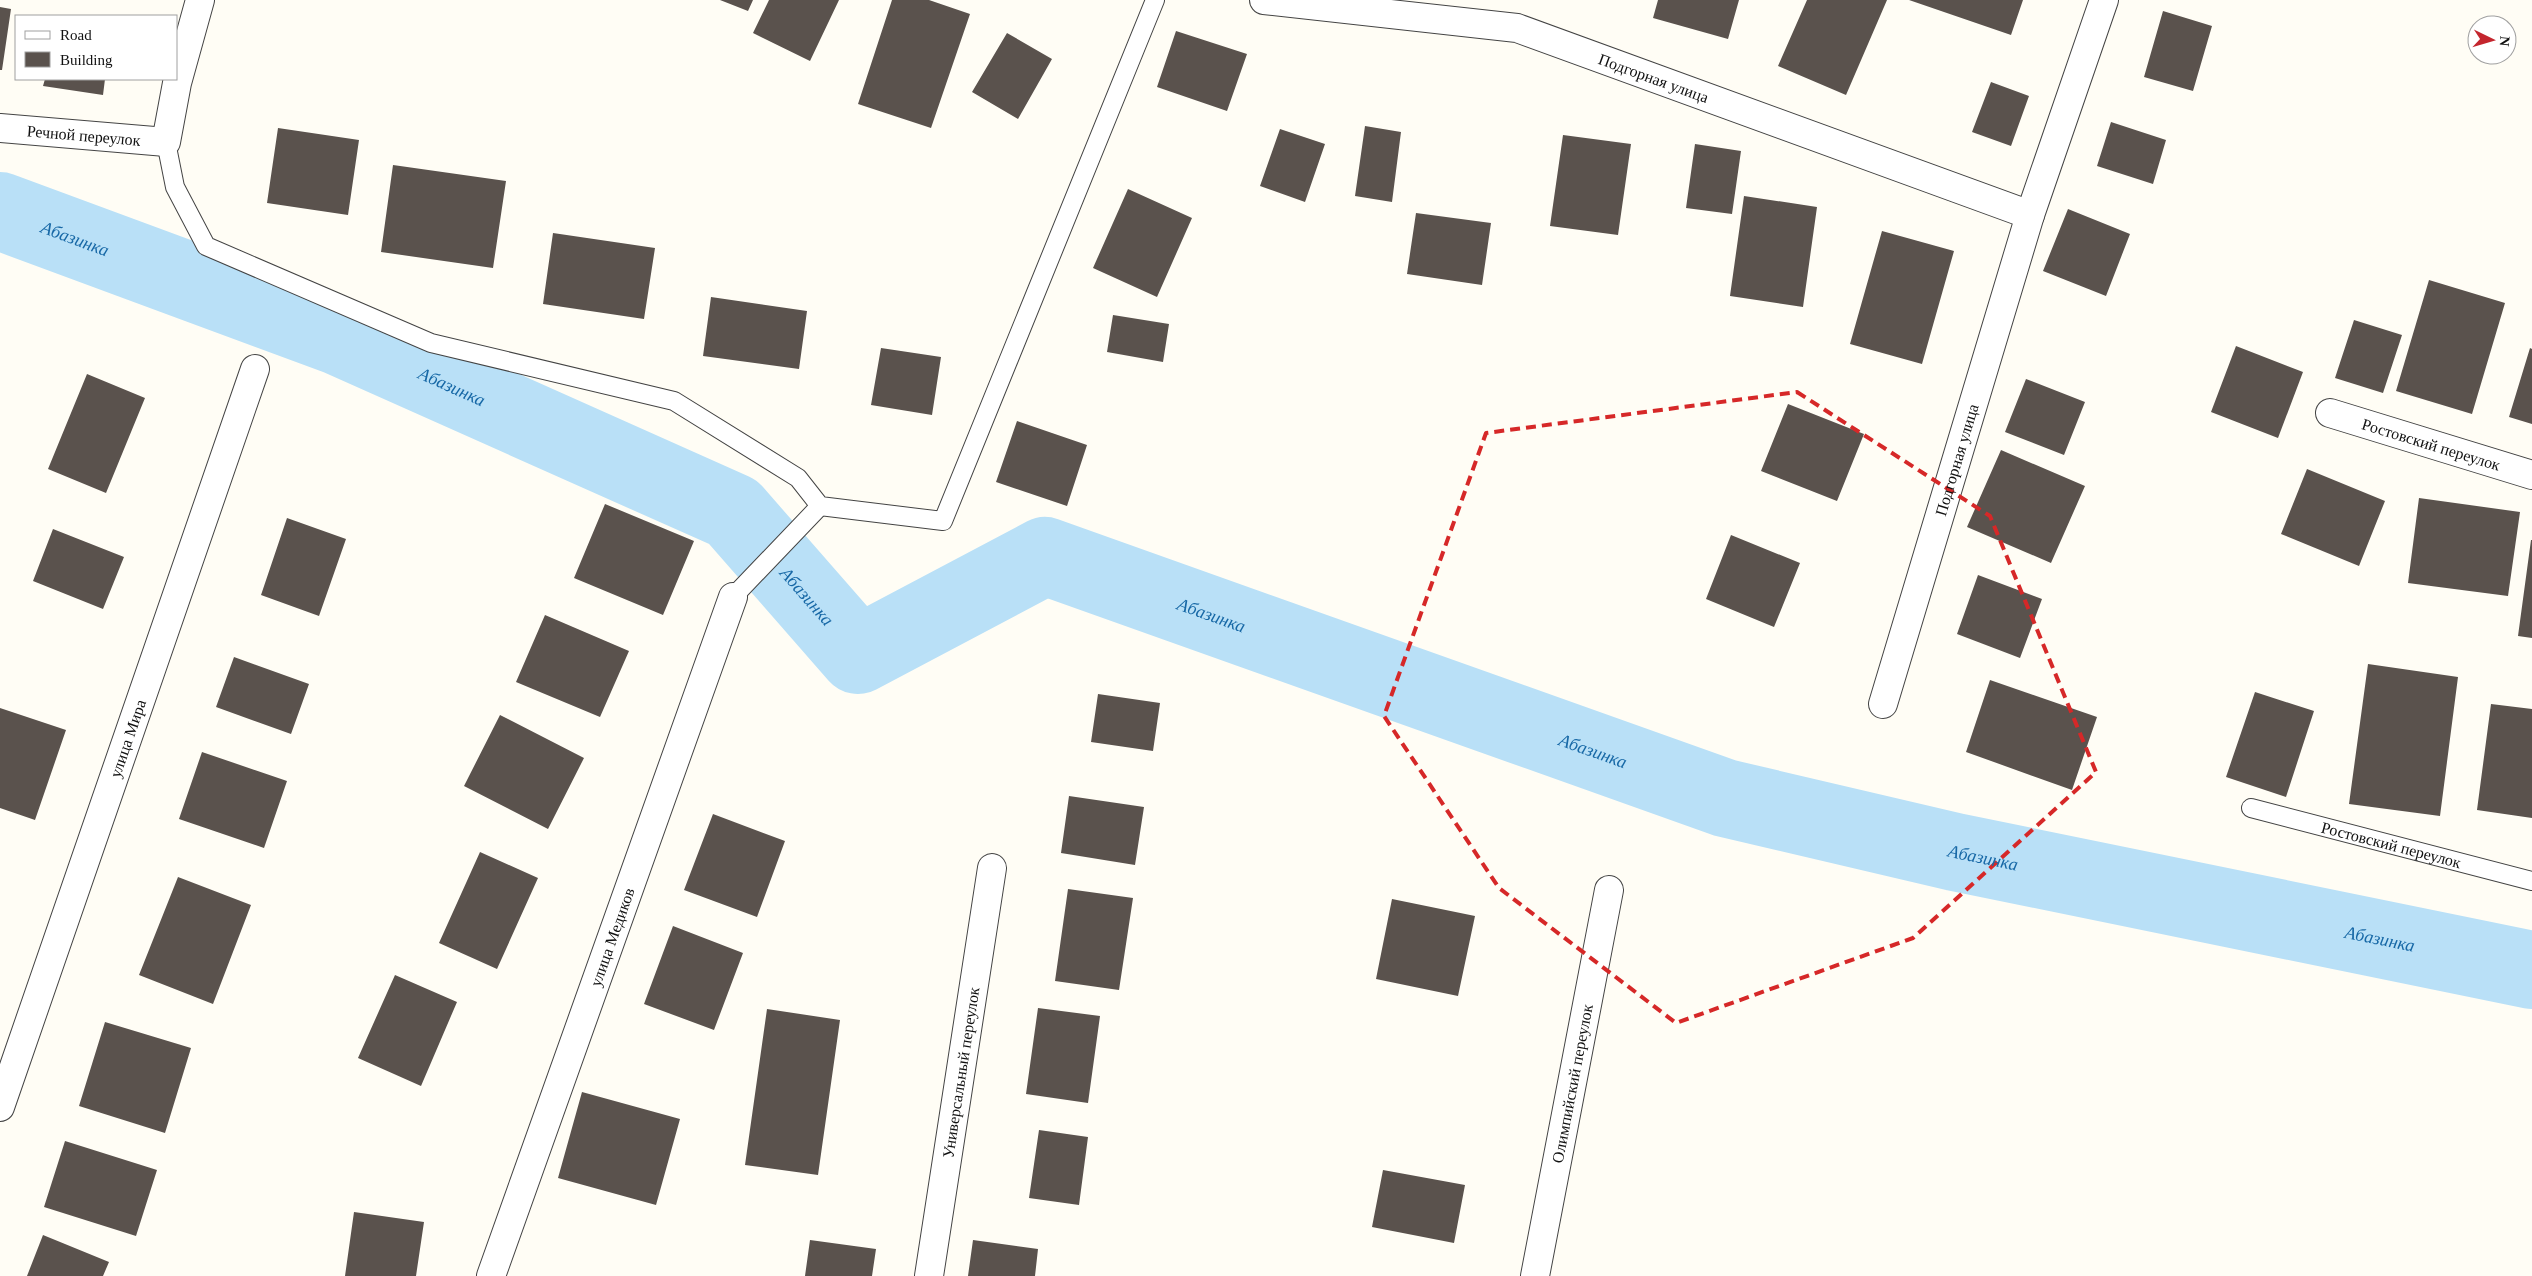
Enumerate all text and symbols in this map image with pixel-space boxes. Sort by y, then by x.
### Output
legend [15,15,178,80]
north arrow [2467,15,2517,65]
text: Road [60,27,92,43]
text: N [2497,35,2512,47]
street label: Подгорная улица [1596,50,1711,106]
text: Building [60,52,113,68]
street label: Речной переулок [26,122,141,149]
water label: Абазинка [37,217,112,260]
water label: Абазинка [415,363,488,410]
street label: Подгорная улица [1932,402,1982,518]
street label: Ростовский переулок [2360,415,2503,474]
water label: Абазинка [775,563,838,630]
water label: Абазинка [1174,594,1248,637]
street label: улица Мира [107,697,149,780]
water label: Абазинка [1555,729,1630,772]
street label: Ростовский переулок [2320,819,2463,871]
water label: Абазинка [1945,840,2020,875]
street label: улица Медиков [587,885,638,989]
water label: Абазинка [2342,922,2417,956]
street label: Универсальный переулок [939,986,983,1159]
street label: Олимпийский переулок [1549,1003,1596,1164]

